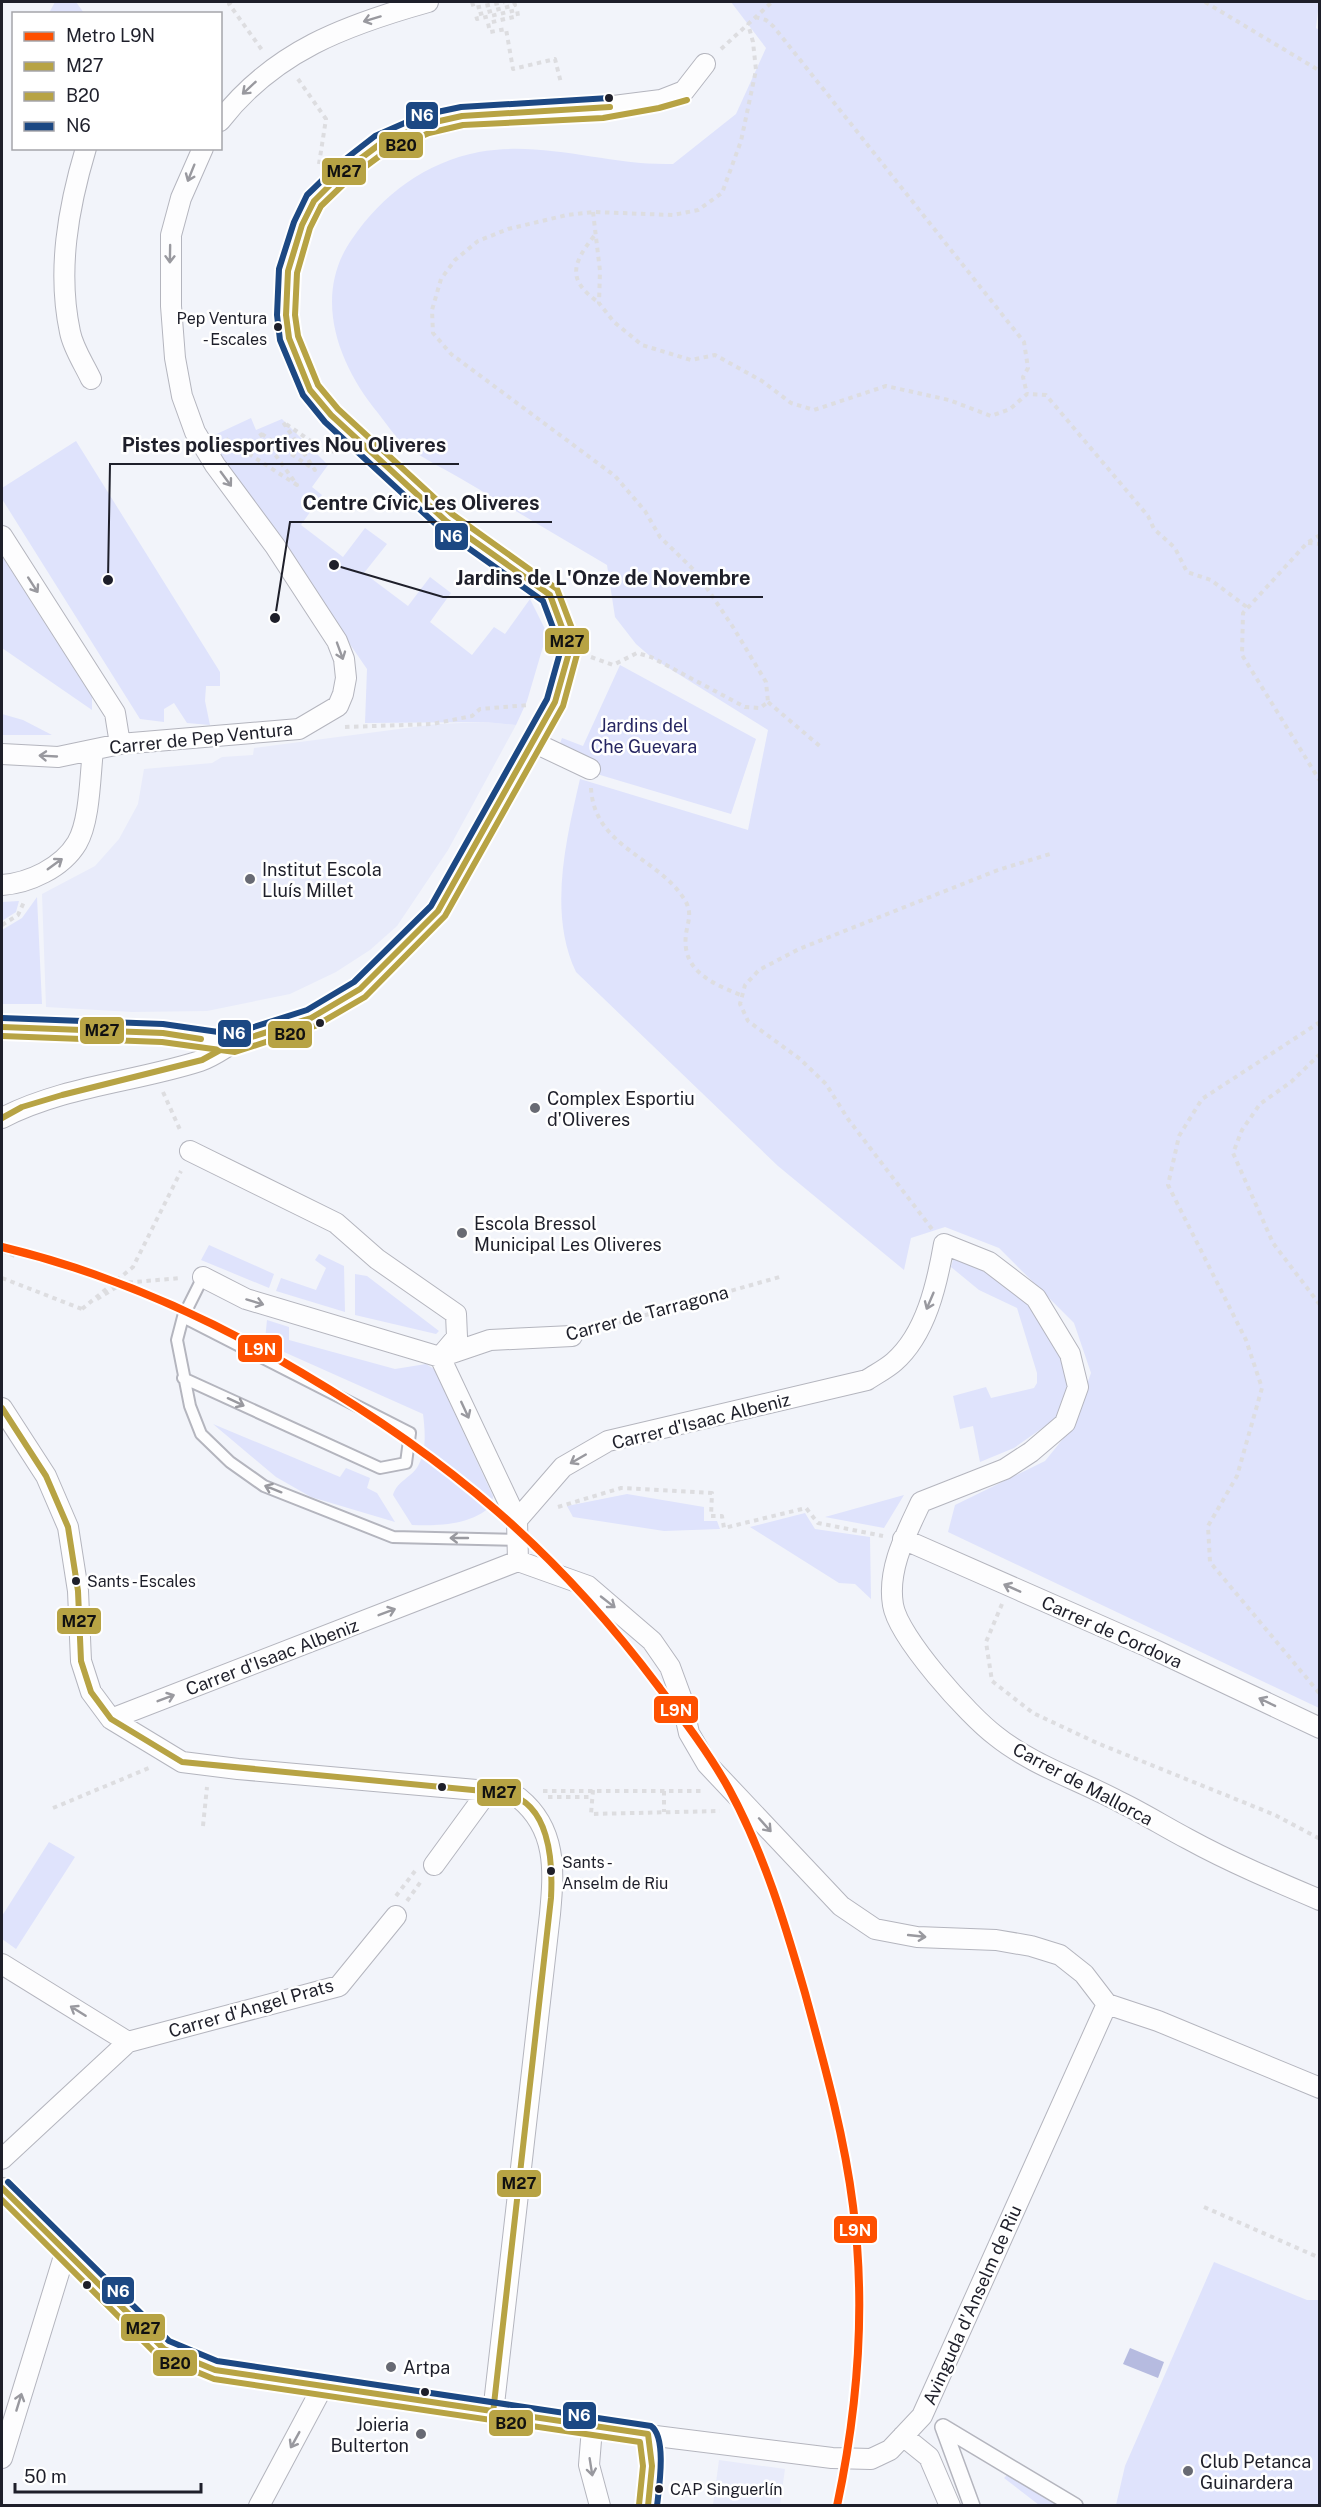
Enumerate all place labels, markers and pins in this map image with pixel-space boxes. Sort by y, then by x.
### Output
unlabelled marker [603,92,615,104]
place label: Pep Ventura - Escales [177,309,267,349]
marker: Pep Ventura - Escales [272,321,284,333]
callout: Pistes poliesportives Nou Oliveres [110,426,459,464]
callout: Centre Cívic Les Oliveres [290,484,552,522]
callout: Jardins de L'Onze de Novembre [443,559,763,597]
place label: Institut Escola Lluís Millet [262,859,382,901]
marker: Institut Escola Lluís Millet [243,872,257,886]
unlabelled marker [314,1017,326,1029]
place label: Complex Esportiu d'Oliveres [547,1088,695,1130]
marker: Complex Esportiu d'Oliveres [528,1101,542,1115]
place label: Escola Bressol Municipal Les Oliveres [474,1213,662,1255]
marker: Escola Bressol Municipal Les Oliveres [455,1226,469,1240]
place label: Sants - Escales [87,1572,196,1591]
marker: Sants - Escales [70,1575,82,1587]
unlabelled marker [436,1781,448,1793]
place label: Sants - Anselm de Riu [562,1853,668,1893]
marker: Sants - Anselm de Riu [545,1865,557,1877]
unlabelled marker [81,2279,93,2291]
place label: Artpa [403,2357,450,2378]
marker: Artpa [384,2360,398,2374]
unlabelled marker [419,2386,431,2398]
place label: Joieria Bulterton [331,2414,409,2456]
marker: Joieria Bulterton [414,2427,428,2441]
place label: Club Petanca Guinardera [1200,2451,1311,2493]
marker: Club Petanca Guinardera [1181,2464,1195,2478]
place label: CAP Singuerlín [670,2480,783,2499]
marker: CAP Singuerlín [653,2483,665,2495]

